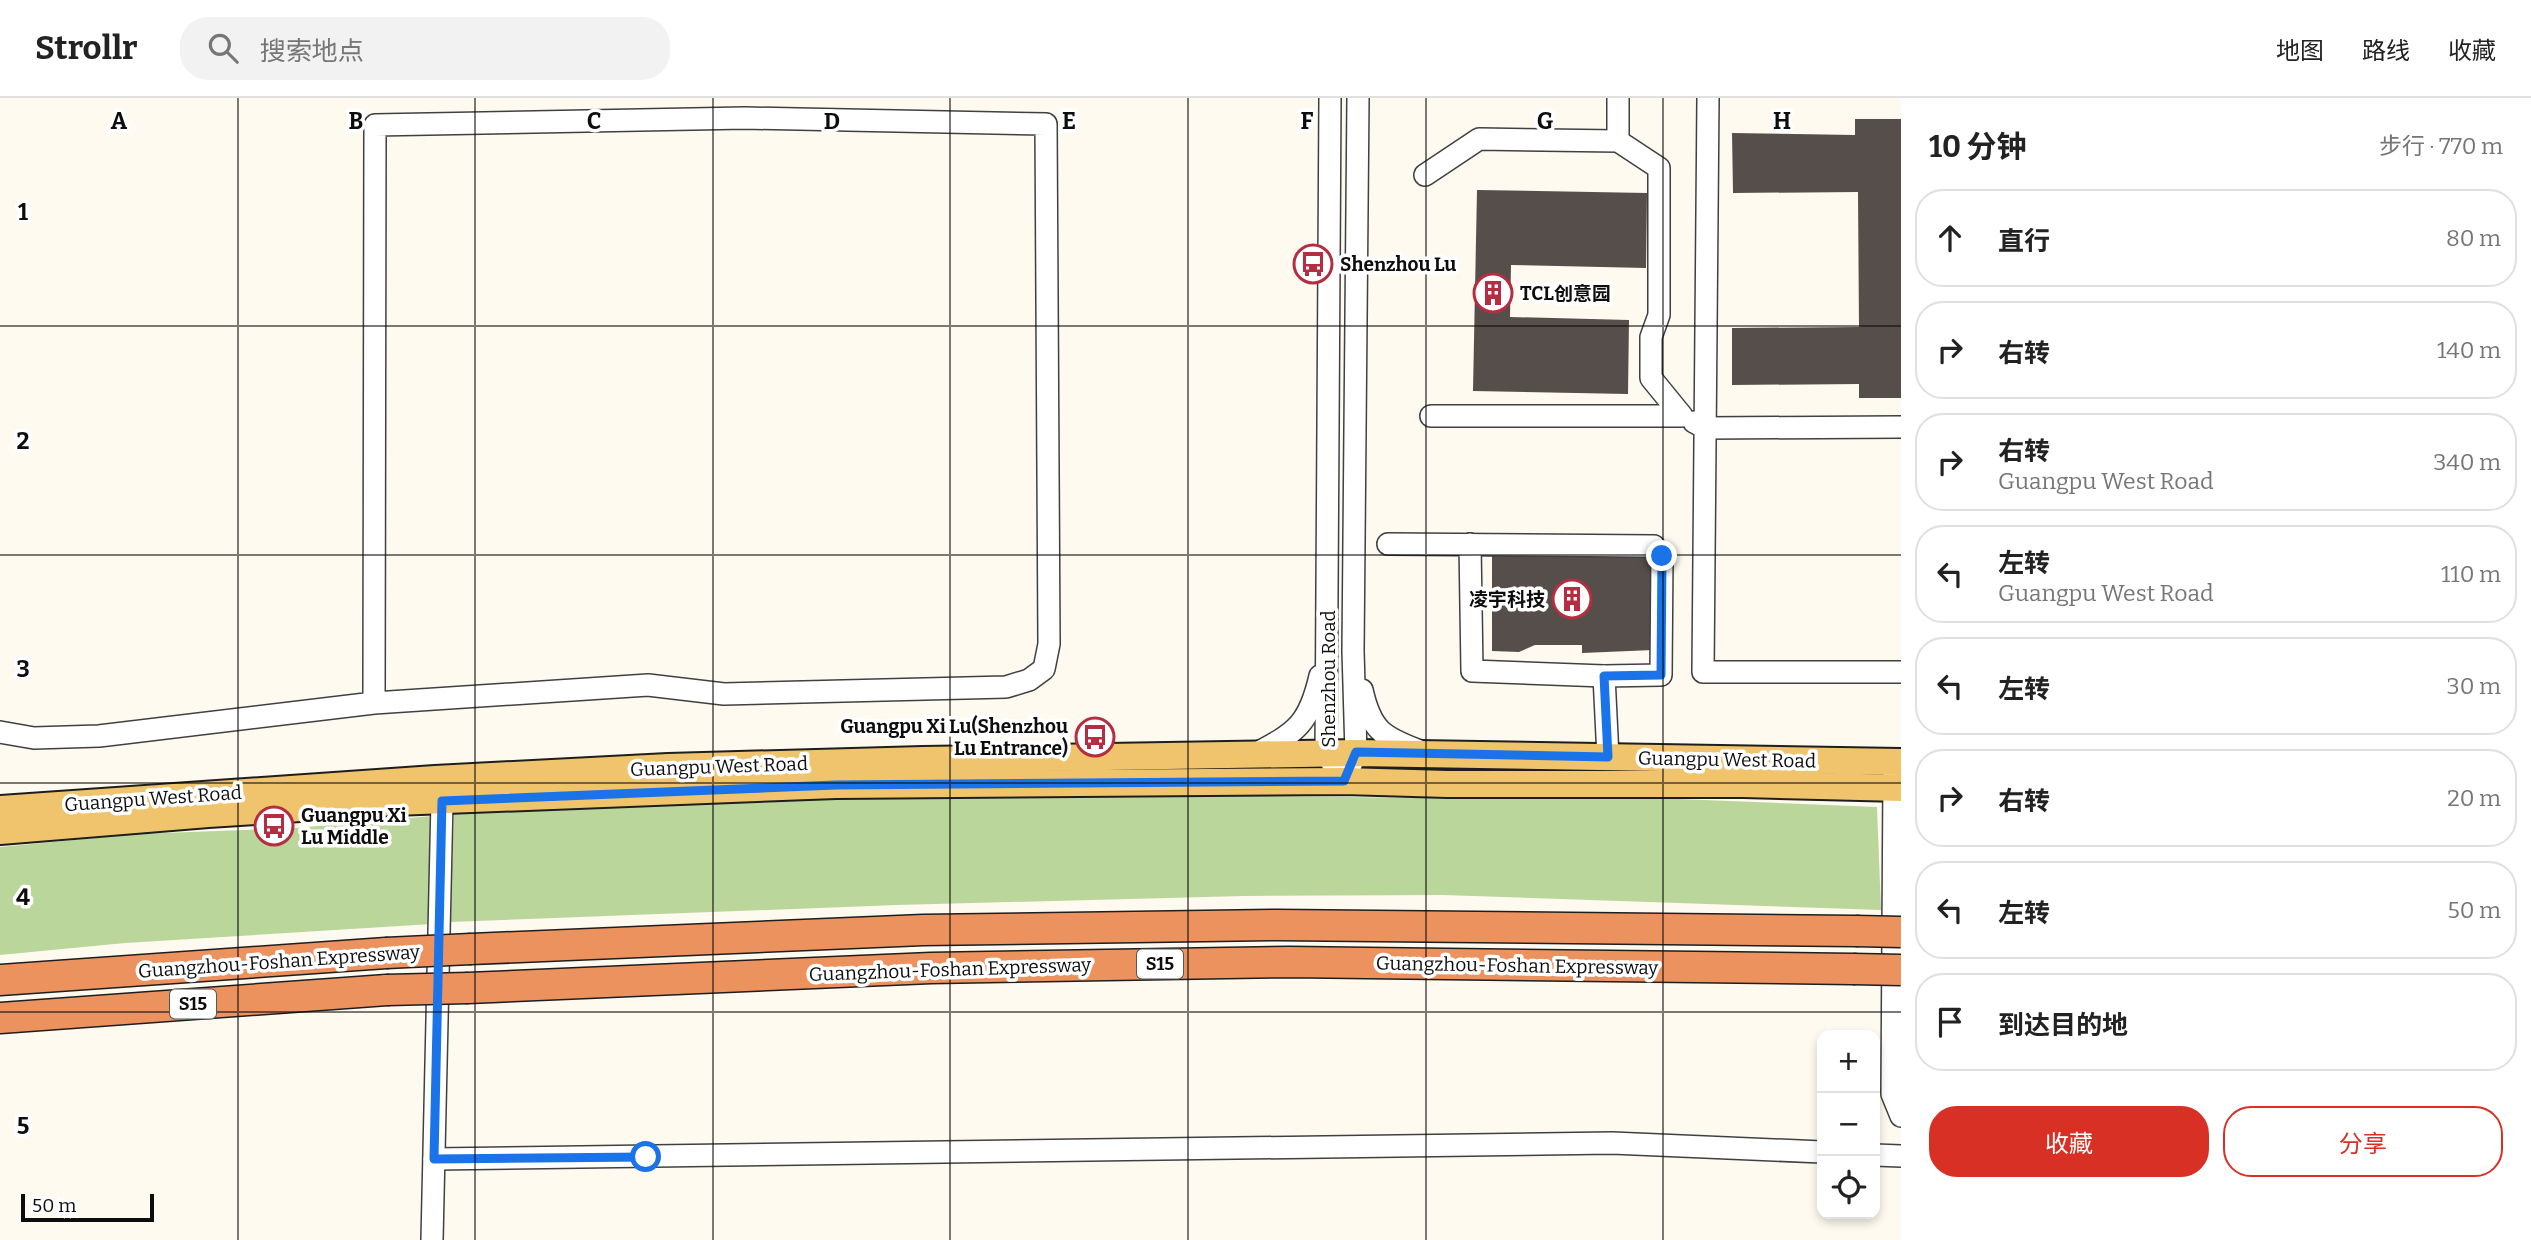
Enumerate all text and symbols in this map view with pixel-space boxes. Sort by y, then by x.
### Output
search box [180,17,670,80]
text: Strollr [35,28,138,68]
icon: search [204,29,242,67]
text: 搜索地点 [260,36,364,67]
text: 地图 [2276,37,2324,65]
text: 路线 [2362,37,2410,65]
text: 收藏 [2448,37,2496,65]
text: A [111,107,128,135]
text: B [349,107,363,135]
text: C [587,107,601,135]
text: D [824,107,840,135]
text: E [1062,107,1076,135]
text: F [1301,107,1314,135]
text: G [1537,107,1554,135]
text: H [1773,107,1791,135]
text: 10 分钟 [1929,129,2026,165]
text: 步行 · 770 m [2379,132,2503,160]
text: 1 [18,198,28,226]
icon: ahead [1931,219,1969,257]
text: 80 m [2446,224,2501,252]
text: 直行 [1998,226,2050,257]
bus stop icon: Shenzhou Lu [1292,243,1334,285]
place label: Shenzhou Lu [1340,253,1456,276]
building icon: TCL创意园 [1472,272,1514,314]
place label: TCL创意园 [1520,282,1611,305]
icon: right [1931,331,1969,369]
text: 140 m [2437,336,2501,364]
text: 右转 [1998,338,2050,369]
text: 2 [17,427,30,455]
text: 右转 [1998,436,2050,467]
icon: right [1931,443,1969,481]
text: 340 m [2433,448,2501,476]
text: Guangpu West Road [1998,467,2214,495]
route end [1646,540,1677,571]
text: 左转 [1998,548,2050,579]
icon: left [1931,555,1969,593]
text: 110 m [2441,560,2501,588]
building icon: 凌宇科技 [1551,578,1593,620]
text: Guangpu West Road [1998,579,2214,607]
place label: 凌宇科技 [1469,588,1545,611]
street label: Shenzhou Road [1317,610,1340,748]
text: 3 [16,655,30,683]
icon: left [1931,667,1969,705]
text: 30 m [2447,672,2501,700]
text: 左转 [1998,674,2050,705]
place label: Guangpu Xi Lu(Shenzhou Lu Entrance) [840,715,1068,760]
bus stop icon: Guangpu Xi Lu(Shenzhou Lu Entrance) [1074,716,1116,758]
street label: Guangpu West Road [1638,746,1816,773]
street label: Guangpu West Road [630,752,808,781]
icon: right [1931,779,1969,817]
street label: Guangpu West Road [63,781,243,816]
text: 20 m [2447,784,2501,812]
text: 右转 [1998,786,2050,817]
place label: Guangpu Xi Lu Middle [301,804,407,849]
bus stop icon: Guangpu Xi Lu Middle [253,805,295,847]
text: 4 [16,883,30,911]
icon: left [1931,891,1969,929]
text: 50 m [2447,896,2501,924]
text: 左转 [1998,898,2050,929]
street label: Guangzhou-Foshan Expressway [137,940,422,983]
road number: S15 [1137,950,1183,978]
street label: Guangzhou-Foshan Expressway [1376,952,1659,979]
street label: Guangzhou-Foshan Expressway [808,953,1093,986]
road number: S15 [170,989,216,1018]
icon: arrive [1931,1003,1969,1041]
text: 到达目的地 [1998,1010,2128,1041]
map controls [1817,1030,1880,1219]
button: + [1817,1030,1880,1093]
button: − [1817,1093,1880,1156]
button: 收藏 [1929,1106,2209,1177]
button: 分享 [2223,1106,2503,1177]
text: 5 [17,1112,29,1140]
route start [630,1141,661,1172]
button: locate [1817,1156,1880,1219]
scale bar [21,1191,154,1223]
text: 50 m [32,1194,76,1217]

